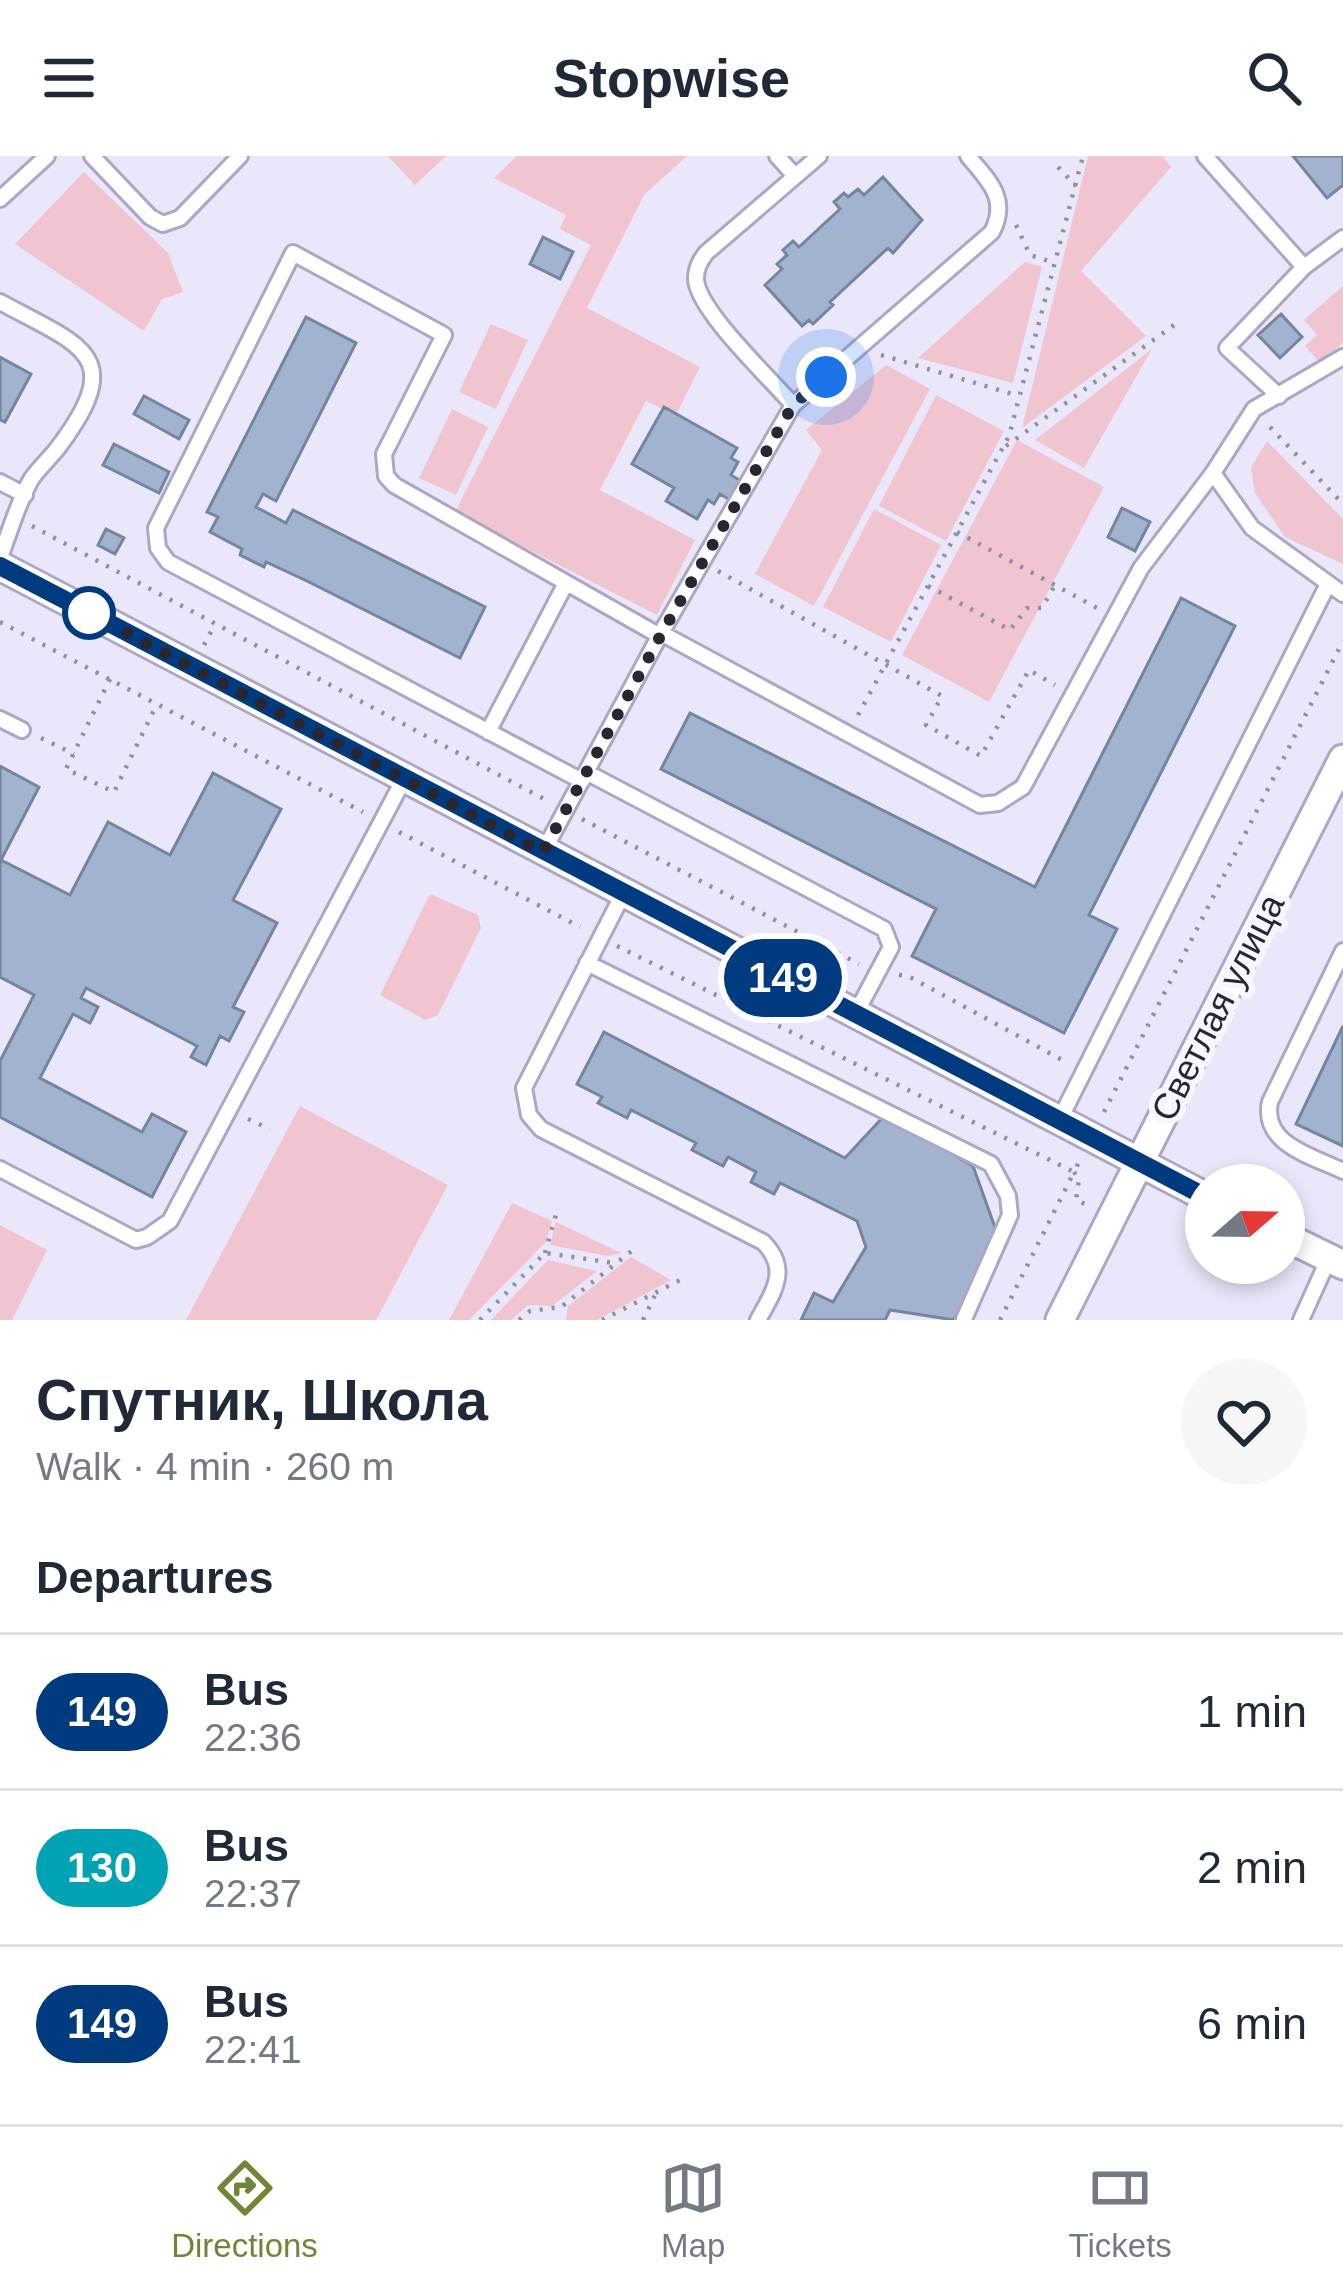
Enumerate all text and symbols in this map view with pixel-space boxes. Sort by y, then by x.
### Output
icon: menu [36,45,102,111]
icon: search [1241,45,1307,111]
text: Stopwise [553,48,790,108]
your location [796,347,856,407]
unlabelled marker [64,588,114,638]
street label: Светлая улица [1143,886,1293,1127]
line badge: 149 [714,939,852,1017]
text: 149 [748,954,818,1001]
north arrow [1185,1164,1305,1284]
map controls [1185,1164,1305,1284]
button: heart [1181,1359,1307,1485]
text: Спутник, Школа [36,1368,488,1432]
text: Walk · 4 min · 260 m [36,1445,394,1488]
text: Departures [36,1552,274,1603]
text: Bus [204,1664,289,1715]
text: 1 min [1197,1686,1307,1737]
text: 149 [67,1688,137,1735]
text: 22:36 [204,1716,302,1759]
text: Bus [204,1820,289,1871]
text: 2 min [1197,1842,1307,1893]
text: 130 [67,1844,137,1891]
text: 22:37 [204,1872,302,1915]
text: Bus [204,1976,289,2027]
text: 6 min [1197,1998,1307,2049]
text: 149 [67,2000,137,2047]
text: 22:41 [204,2028,302,2071]
tab: Directions [171,2155,318,2265]
tab: Map [660,2155,726,2265]
tab: Tickets [1069,2155,1172,2265]

